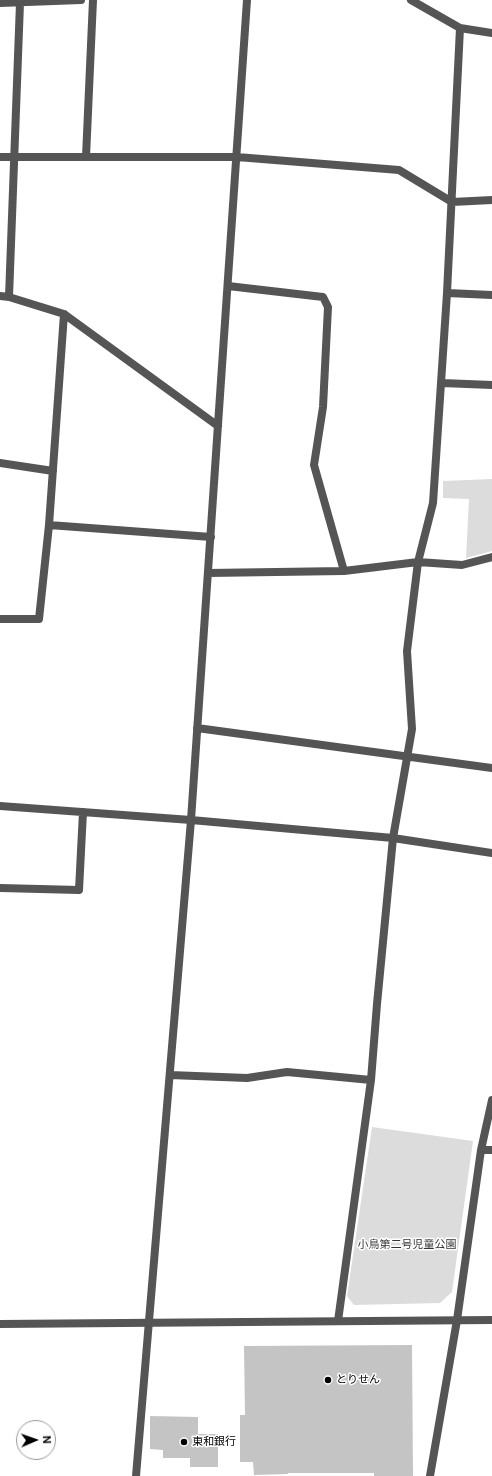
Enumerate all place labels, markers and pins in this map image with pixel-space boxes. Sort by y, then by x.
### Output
place label: とりせん [336,1373,380,1387]
marker: とりせん [323,1375,333,1385]
place label: 東和銀行 [192,1435,236,1449]
marker: 東和銀行 [179,1437,189,1447]

